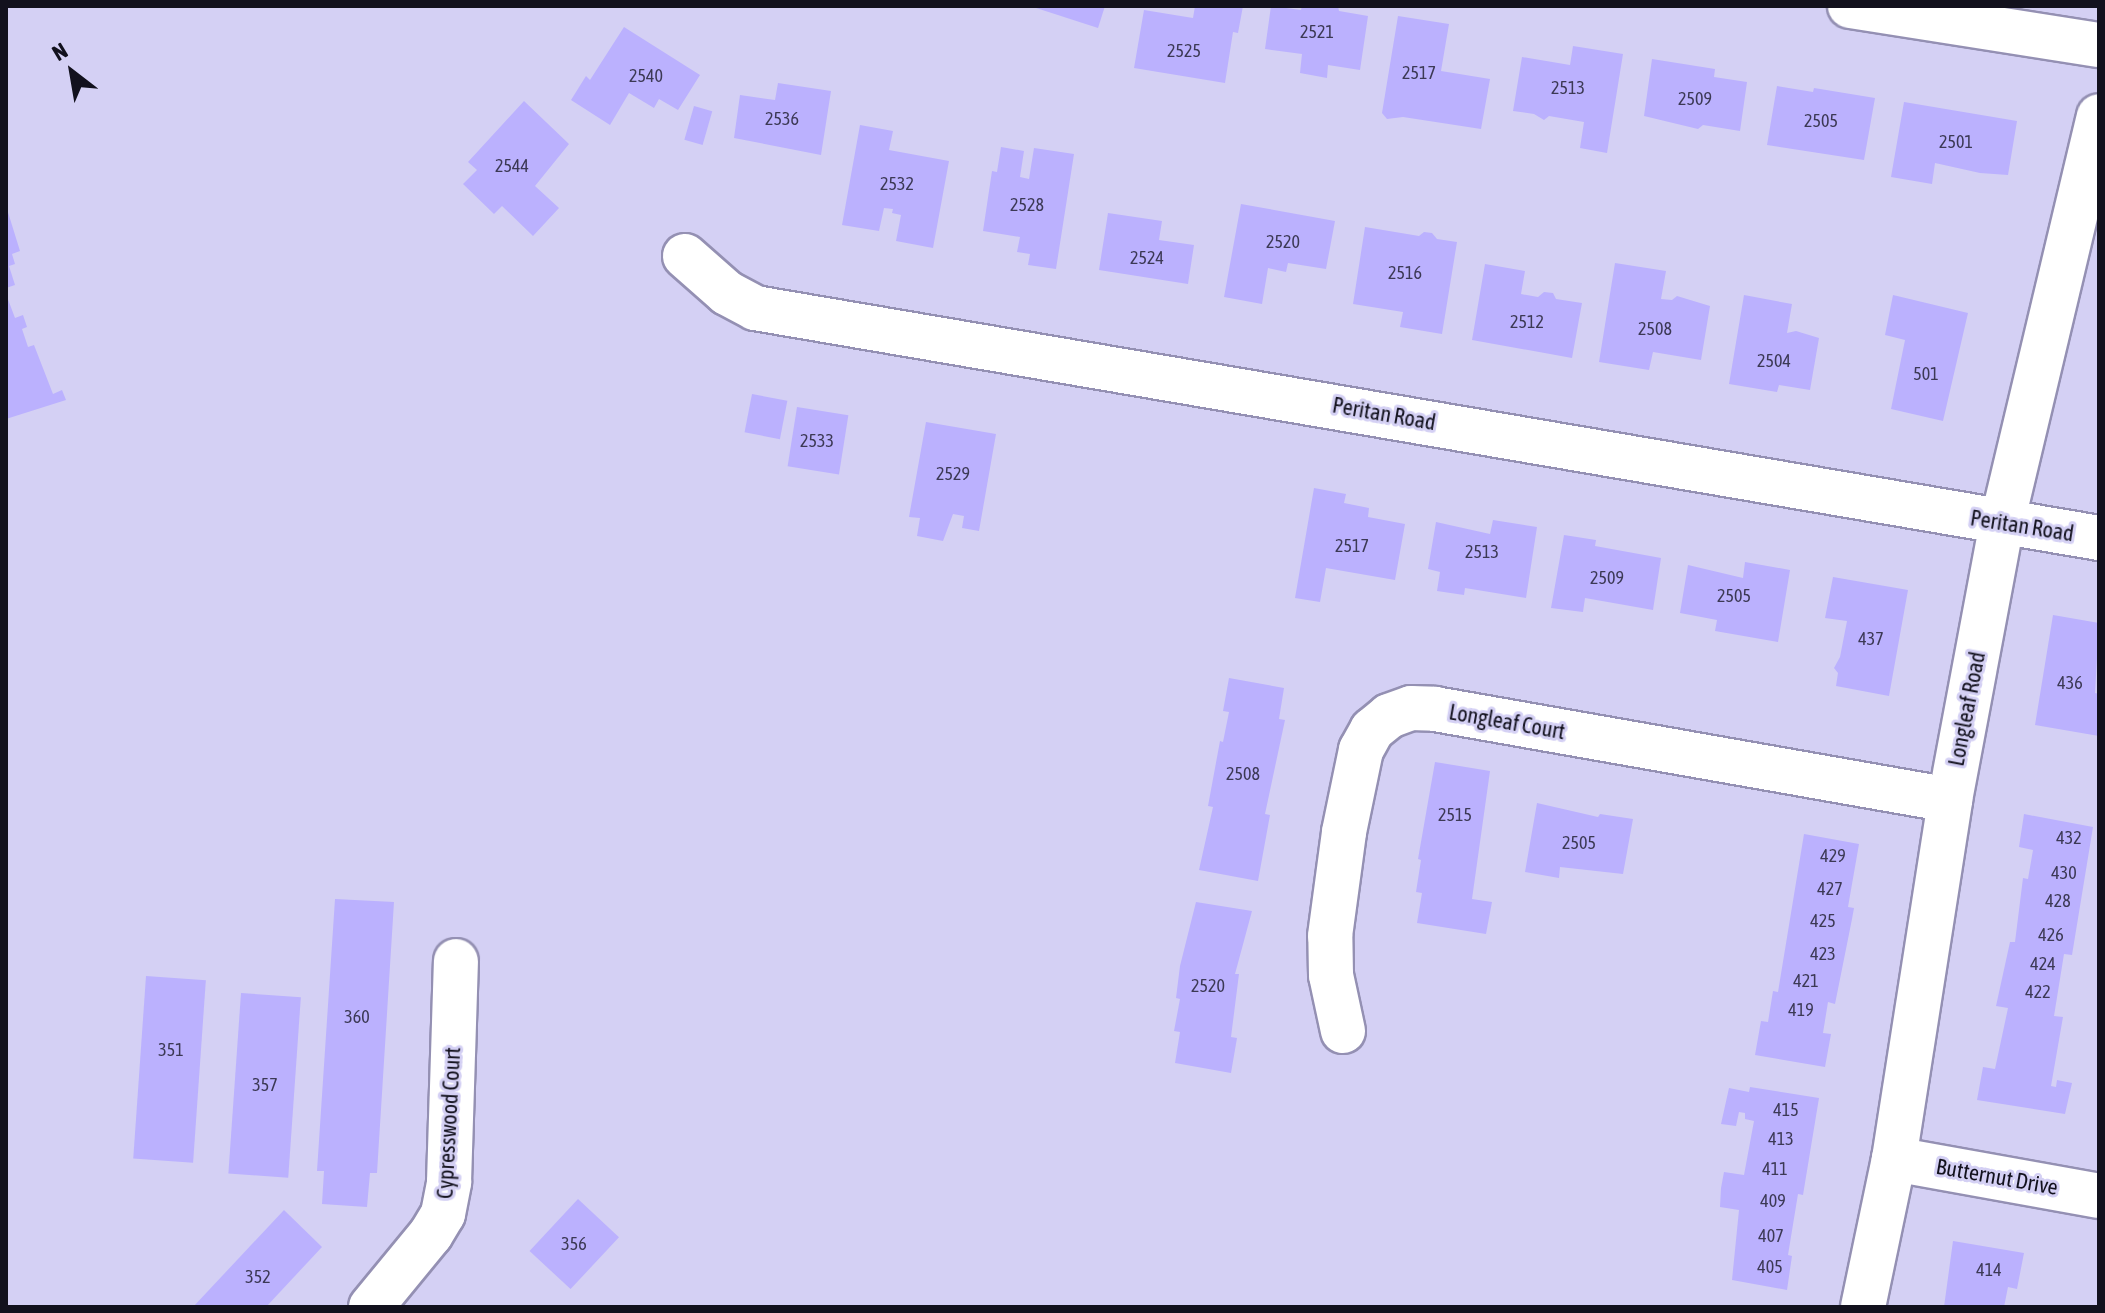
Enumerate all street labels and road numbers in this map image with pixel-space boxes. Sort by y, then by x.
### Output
street label: Peritan Road [1330,392,1438,436]
street label: Peritan Road [1968,505,2076,547]
street label: Longleaf Road [1943,650,1991,768]
street label: Longleaf Court [1447,699,1567,745]
street label: Cypresswood Court [432,1046,466,1200]
street label: Butternut Drive [1934,1153,2060,1201]

